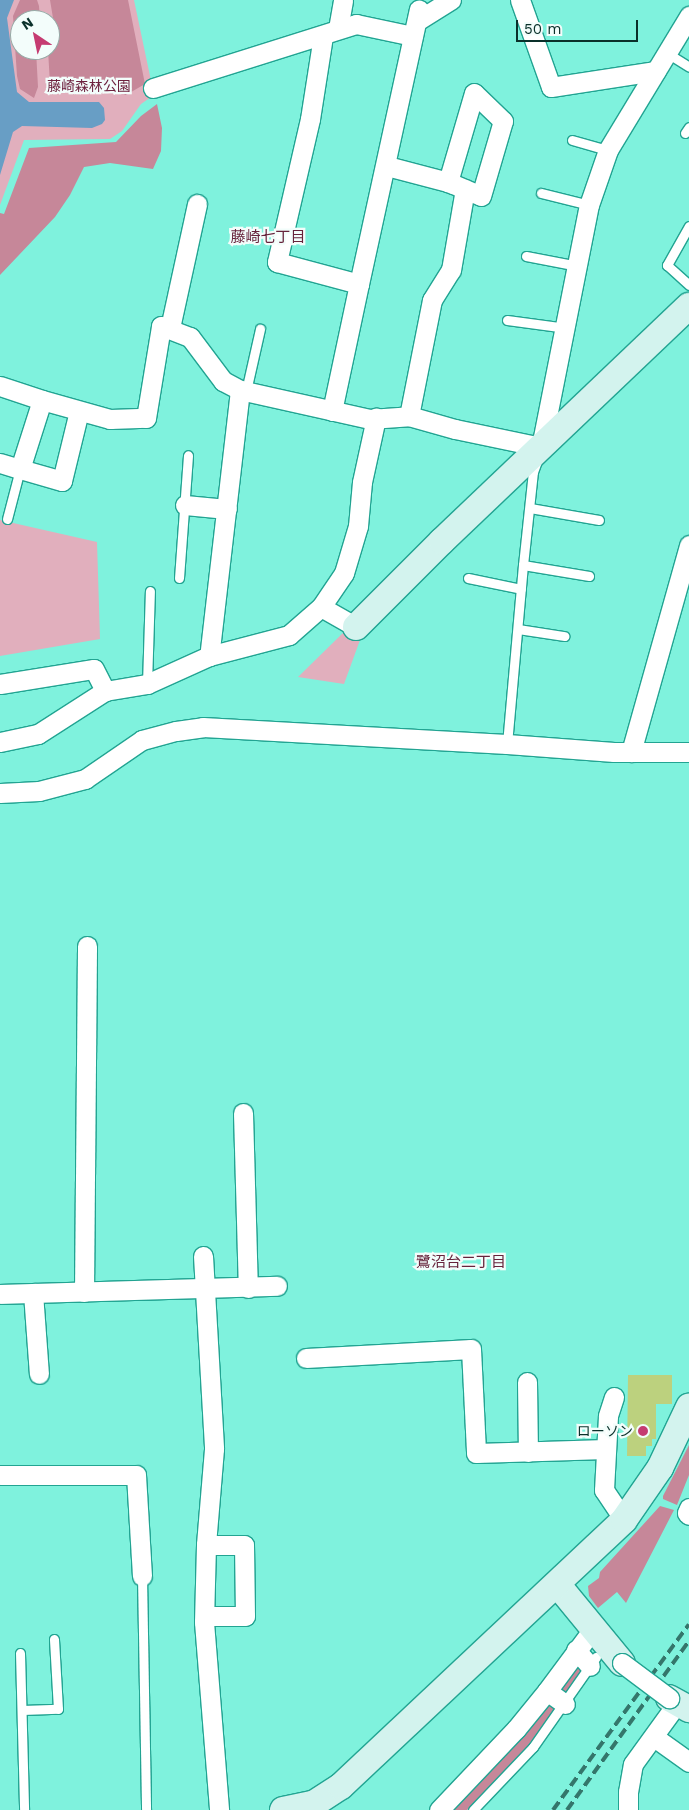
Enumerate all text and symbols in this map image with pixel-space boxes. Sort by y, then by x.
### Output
north arrow [10,10,60,60]
scale bar [519,10,642,42]
text: N [18,14,36,33]
text: 50 m [524,20,561,38]
park label: 藤崎森林公園 [47,78,131,94]
district label: 藤崎七丁目 [231,229,305,247]
district label: 鷺沼台二丁目 [416,1254,506,1272]
place label: ローソン [577,1423,633,1439]
marker: ローソン [637,1425,649,1437]

